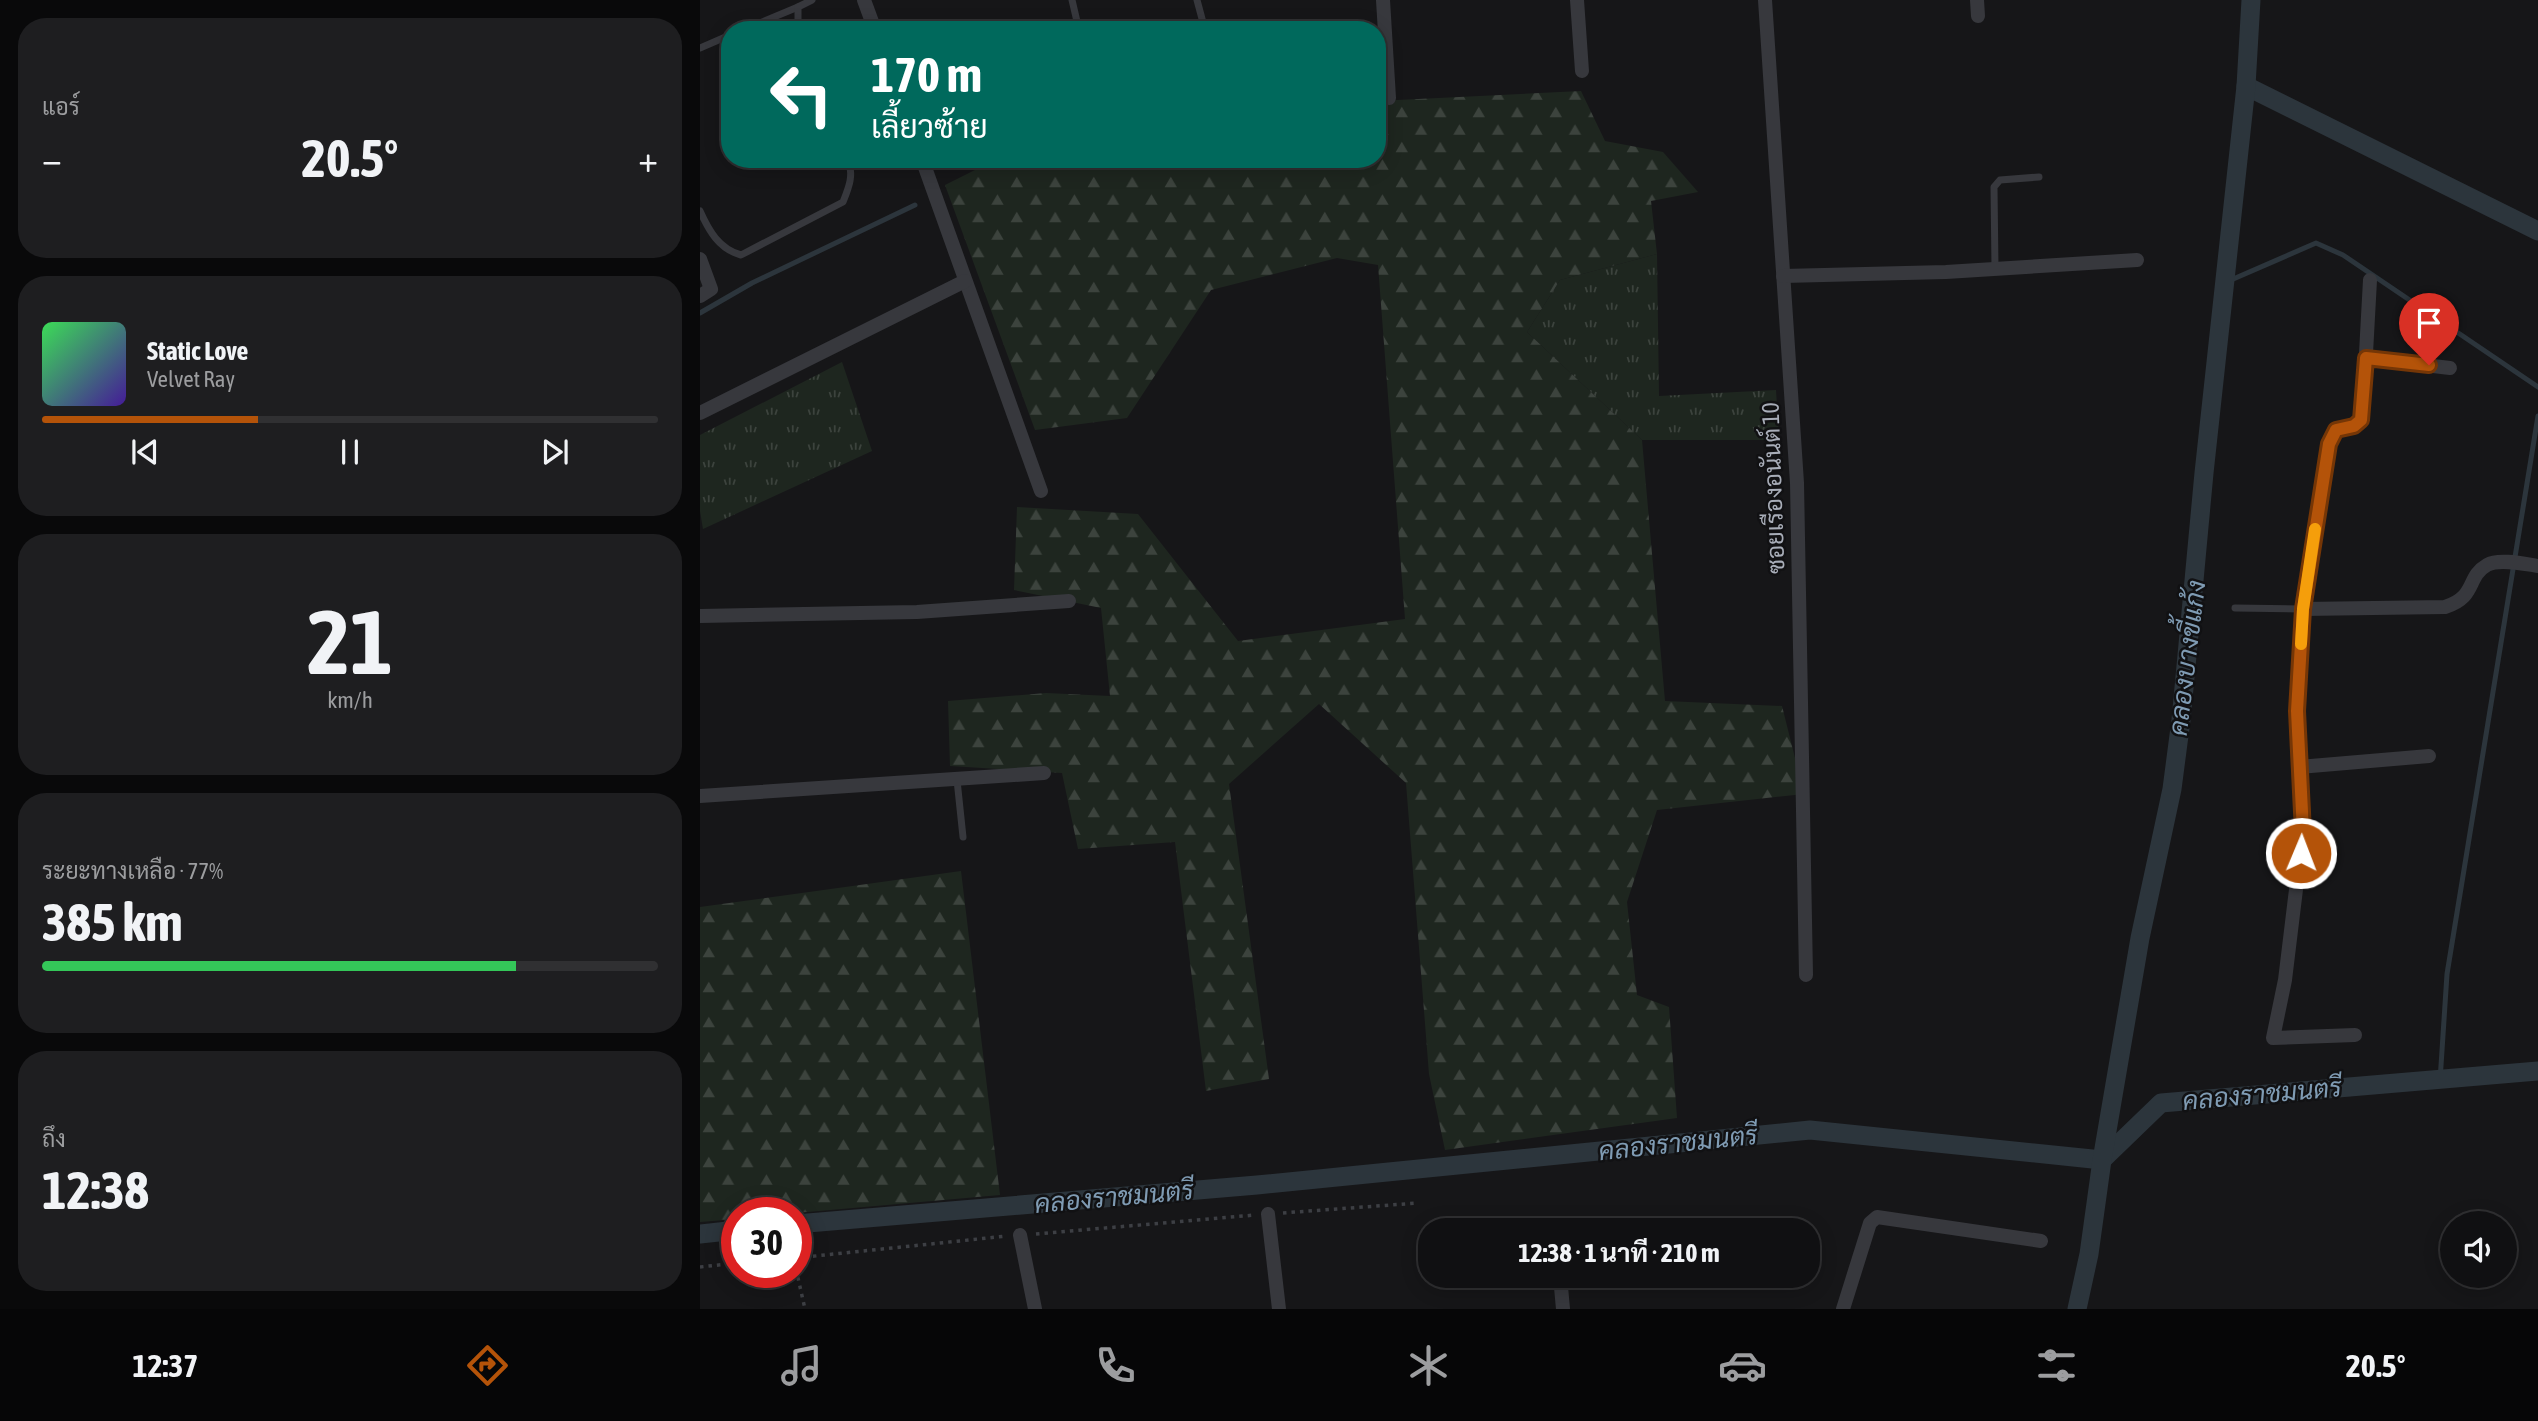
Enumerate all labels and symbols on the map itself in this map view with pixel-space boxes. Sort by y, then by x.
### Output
pin [2399,293,2459,365]
street label: ซอยเรืองอนันต์ 10 [1755,402,1789,574]
water label: คลองบางขี้แก้ง [2155,578,2211,737]
position arrow [2264,816,2338,890]
water label: คลองราชมนตรี [2181,1071,2345,1116]
water label: คลองราชมนตรี [1597,1119,1761,1166]
water label: คลองราชมนตรี [1033,1174,1197,1219]
speed limit sign: 30 [721,1197,812,1288]

